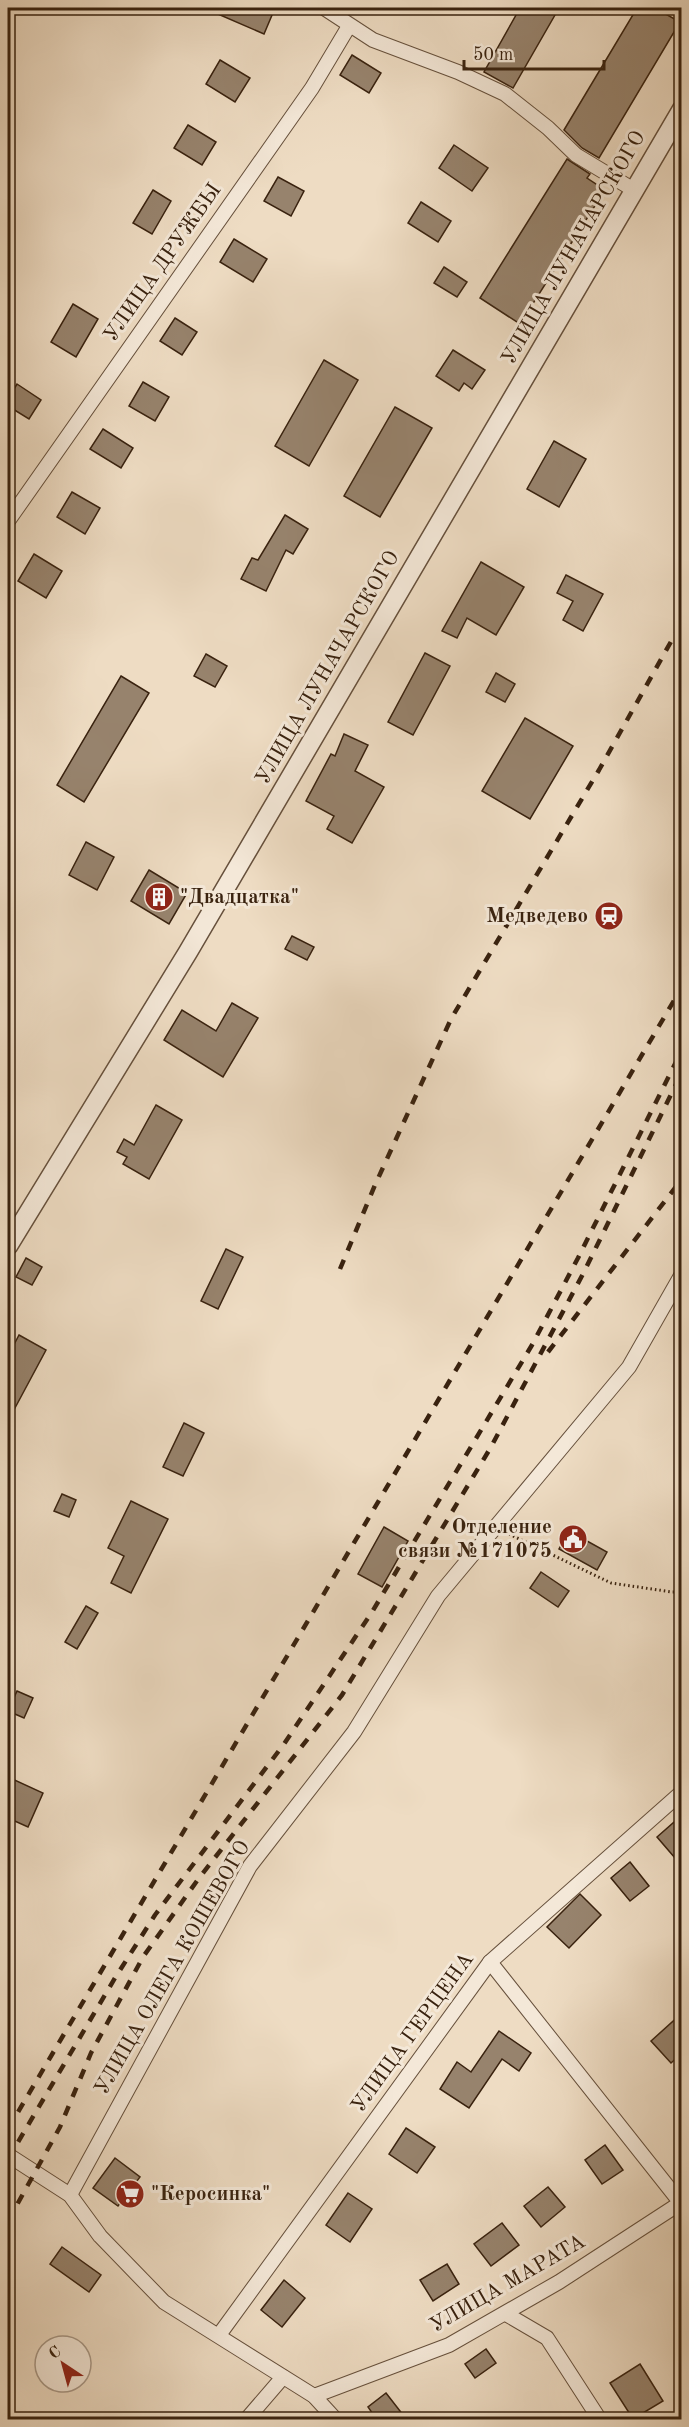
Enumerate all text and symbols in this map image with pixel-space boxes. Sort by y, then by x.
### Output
scale bar [464,33,604,71]
text: 50 m [473,46,513,64]
street label: УЛИЦА ЛУНАЧАРСКОГО [498,128,650,368]
street label: УЛИЦА ДРУЖБЫ [100,180,226,346]
street label: УЛИЦА ЛУНАЧАРСКОГО [252,548,404,788]
building icon: "Двадцатка" [143,881,175,913]
place label: "Двадцатка" [180,887,299,908]
station icon: Медведево [593,900,625,932]
place label: Медведево [486,906,588,927]
place label: Отделение связи №171075 [398,1517,552,1562]
public building icon: Отделение связи №171075 [557,1523,589,1555]
street label: УЛИЦА ОЛЕГА КОШЕВОГО [92,1837,254,2099]
street label: УЛИЦА ГЕРЦЕНА [348,1949,478,2117]
supermarket icon: "Керосинка" [114,2178,146,2210]
place label: "Керосинка" [151,2184,270,2205]
street label: УЛИЦА МАРАТА [427,2231,589,2337]
north arrow [33,2334,93,2394]
text: С [46,2344,64,2363]

